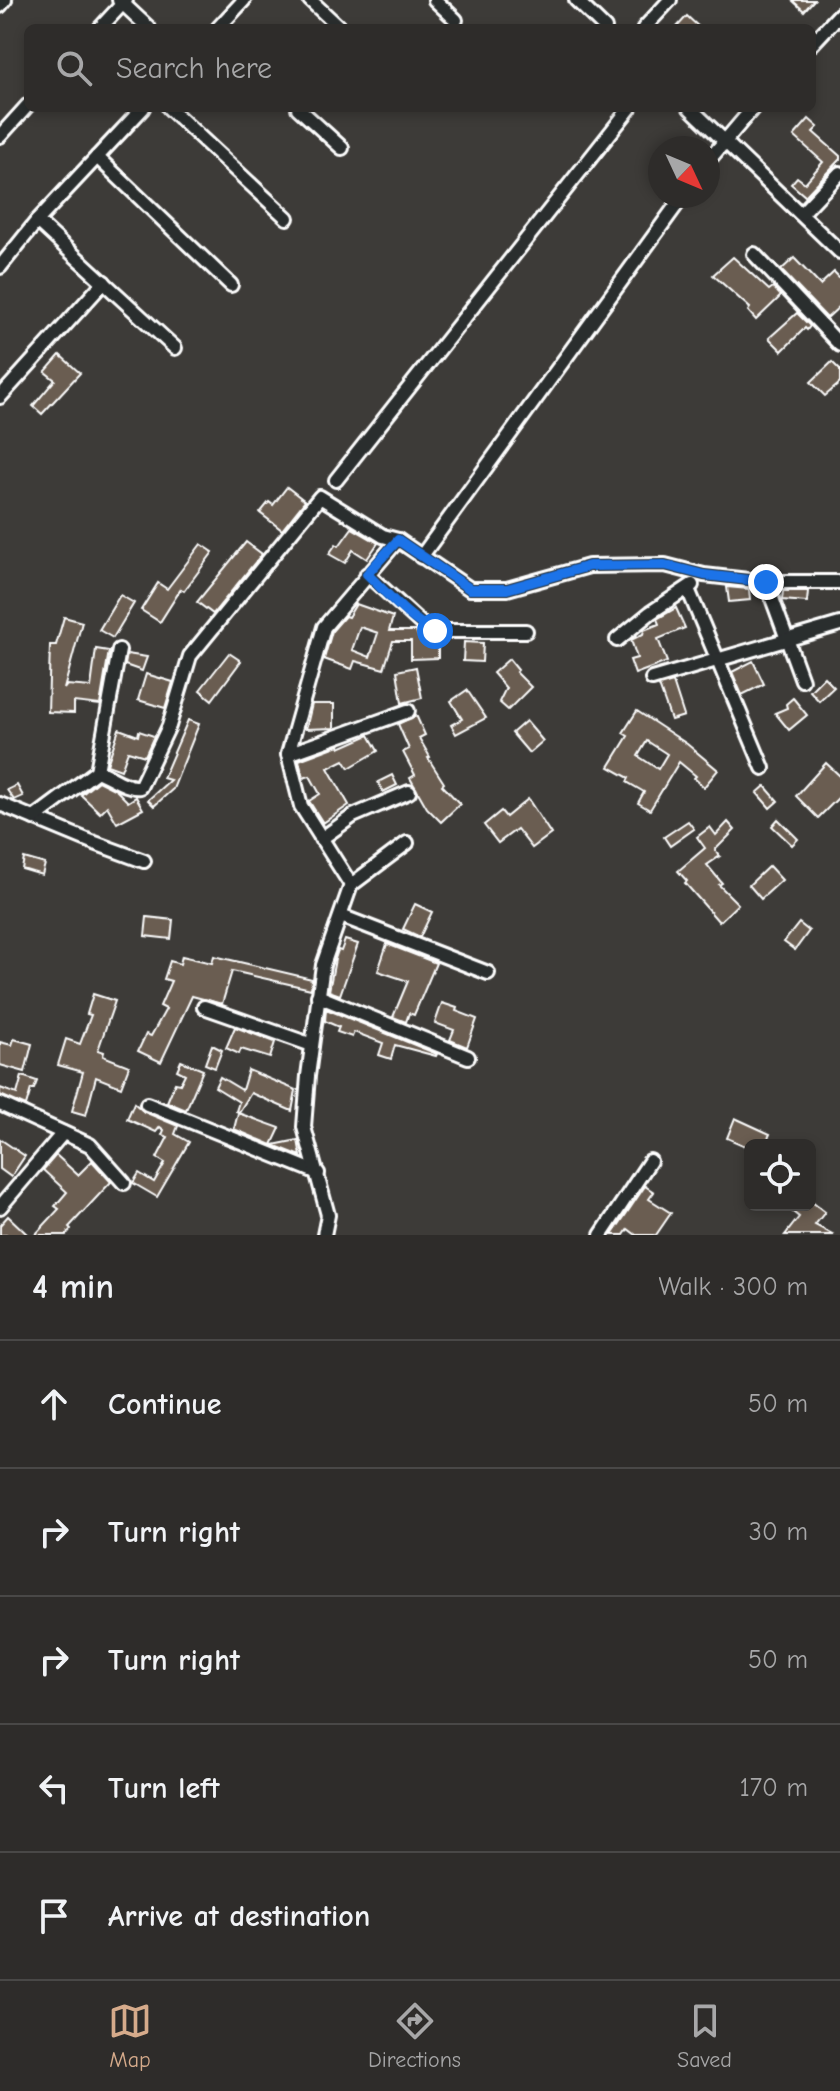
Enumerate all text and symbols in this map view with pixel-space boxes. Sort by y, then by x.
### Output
search box [24,24,816,112]
icon: search [52,46,96,90]
text: Search here [116,51,272,86]
north arrow [648,136,720,208]
route end [748,564,784,600]
route start [417,613,453,649]
map controls [744,1139,816,1211]
button: locate [744,1139,816,1211]
text: 4 min [32,1267,114,1307]
text: Walk · 300 m [659,1272,808,1302]
icon: ahead [32,1382,76,1426]
text: Continue [108,1387,222,1422]
text: 50 m [748,1389,808,1419]
icon: right [32,1510,76,1554]
text: Turn right [108,1515,240,1550]
text: 30 m [749,1517,808,1547]
icon: right [32,1638,76,1682]
text: Turn right [108,1643,240,1678]
text: 50 m [748,1645,808,1675]
icon: left [32,1766,76,1810]
text: Turn left [108,1771,220,1806]
text: 170 m [739,1773,808,1803]
icon: arrive [32,1894,76,1938]
text: Arrive at destination [108,1899,370,1934]
tab: Map [108,1999,152,2073]
tab: Directions [368,1999,461,2073]
tab: Saved [677,1999,732,2073]

